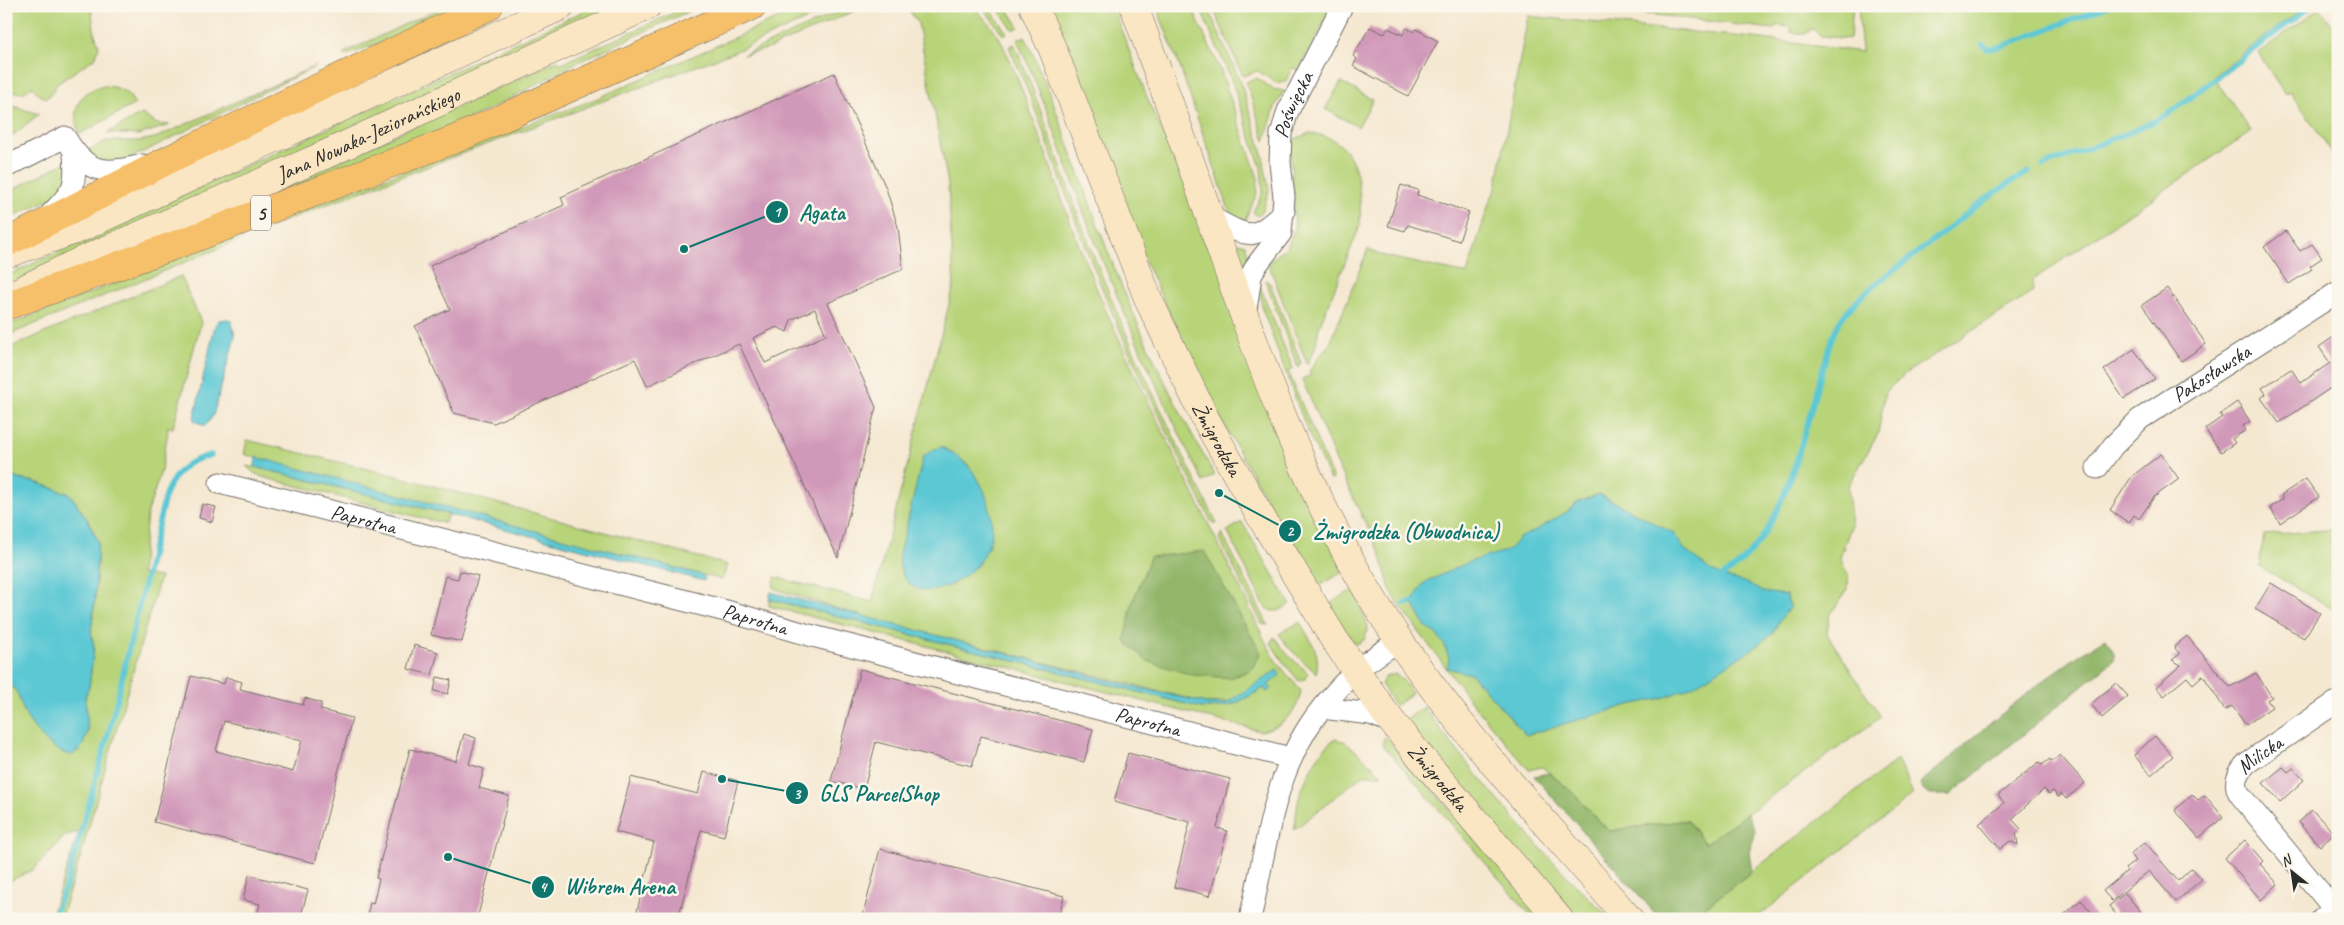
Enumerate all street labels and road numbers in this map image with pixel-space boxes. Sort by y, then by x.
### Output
street label: Poświęcka [1268,66,1320,141]
street label: Jana Nowaka-Jeziorańskiego [272,81,465,188]
road number: 5 [251,196,271,230]
street label: Pakosławska [2167,338,2257,408]
street label: Żmigrodzka [1186,398,1249,483]
street label: Paprotna [328,499,401,541]
street label: Paprotna [720,598,793,642]
street label: Paprotna [1113,701,1185,743]
street label: Milicka [2230,728,2290,779]
street label: Żmigrodzka [1402,739,1476,818]

